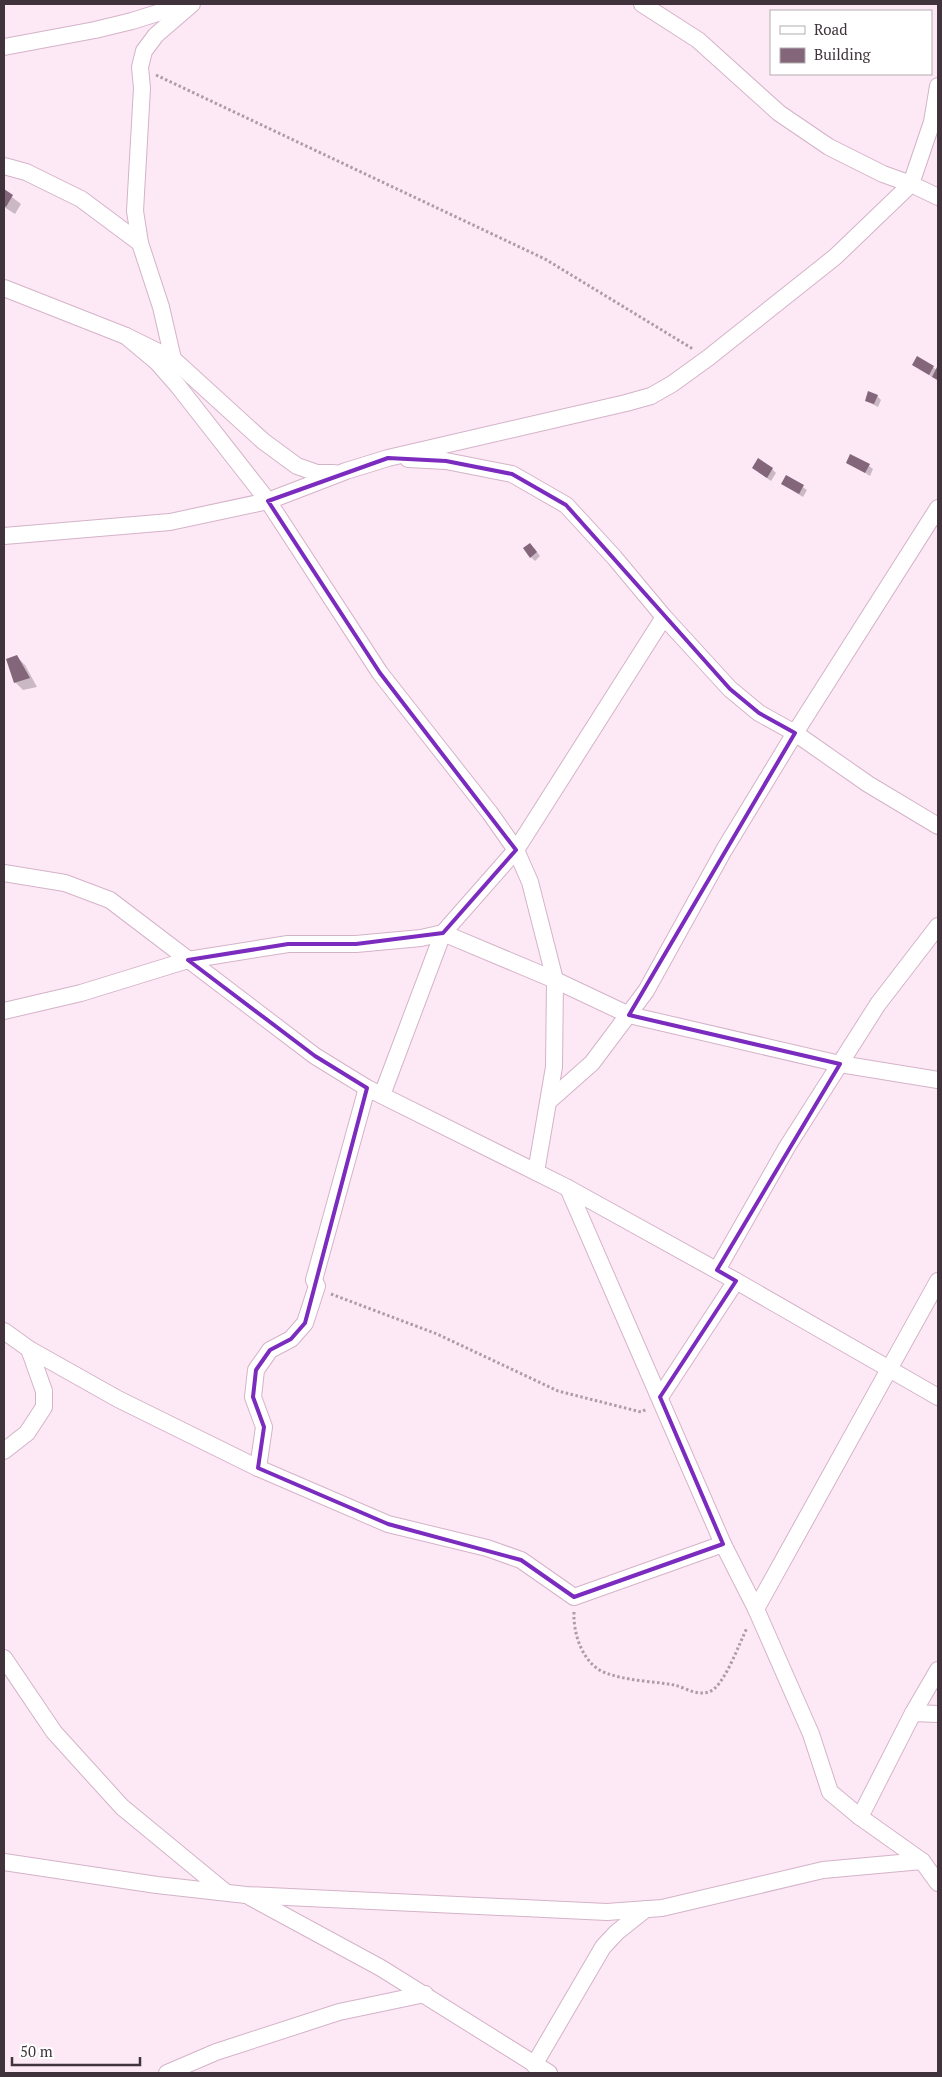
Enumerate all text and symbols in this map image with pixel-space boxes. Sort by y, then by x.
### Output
legend [770,10,932,75]
text: Road [814,19,847,39]
text: Building [814,44,872,64]
scale bar [12,2034,140,2066]
text: 50 m [20,2041,53,2061]

